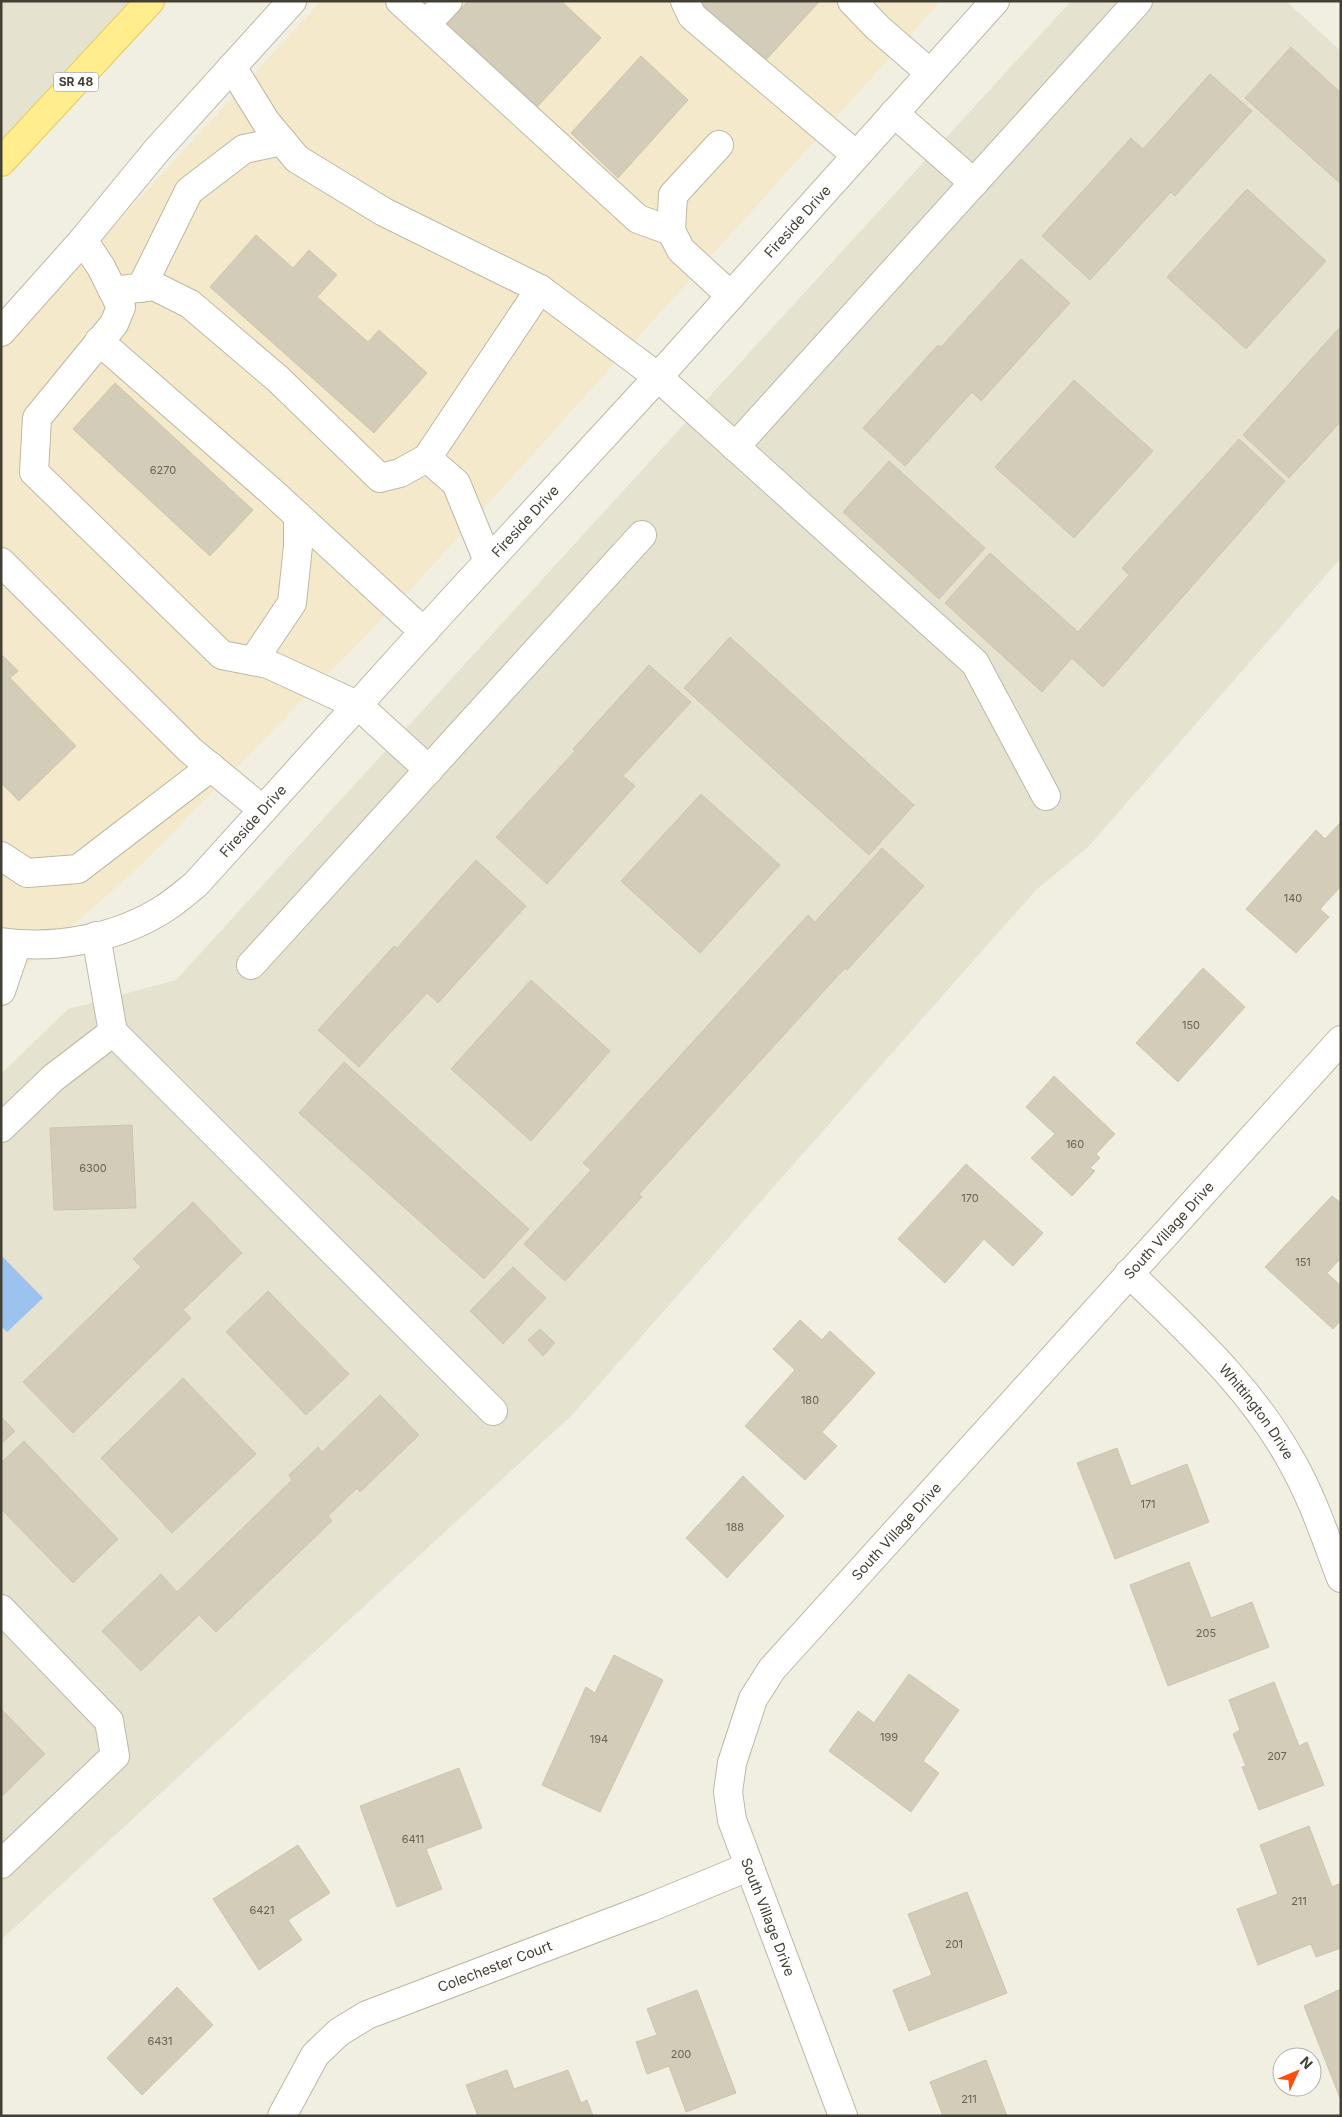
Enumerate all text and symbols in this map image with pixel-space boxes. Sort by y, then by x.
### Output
road number: SR 48 [54,72,98,91]
street label: Fireside Drive [760,181,834,261]
house number: 6270 [150,463,176,477]
street label: Fireside Drive [488,482,562,560]
street label: Fireside Drive [216,781,289,860]
house number: 140 [1284,891,1302,905]
house number: 150 [1182,1018,1200,1032]
house number: 160 [1066,1137,1084,1151]
house number: 6300 [79,1161,107,1175]
street label: South Village Drive [1120,1178,1217,1282]
house number: 170 [961,1191,979,1205]
house number: 151 [1295,1255,1311,1269]
street label: Whittington Drive [1216,1360,1298,1462]
house number: 180 [801,1393,819,1407]
street label: South Village Drive [848,1479,944,1583]
house number: 171 [1140,1497,1156,1511]
house number: 188 [726,1520,744,1534]
house number: 205 [1196,1626,1216,1640]
house number: 199 [880,1730,898,1744]
house number: 194 [590,1732,608,1746]
house number: 207 [1267,1749,1287,1763]
house number: 6411 [402,1832,424,1846]
street label: South Village Drive [738,1855,799,1978]
house number: 211 [1291,1894,1307,1908]
house number: 6421 [249,1903,275,1917]
street label: Colechester Court [435,1936,554,1995]
house number: 201 [945,1937,963,1951]
house number: 6431 [147,2034,173,2048]
house number: 200 [671,2047,691,2061]
north arrow [1272,2047,1322,2097]
text: N [1297,2053,1317,2072]
house number: 211 [961,2092,977,2106]

